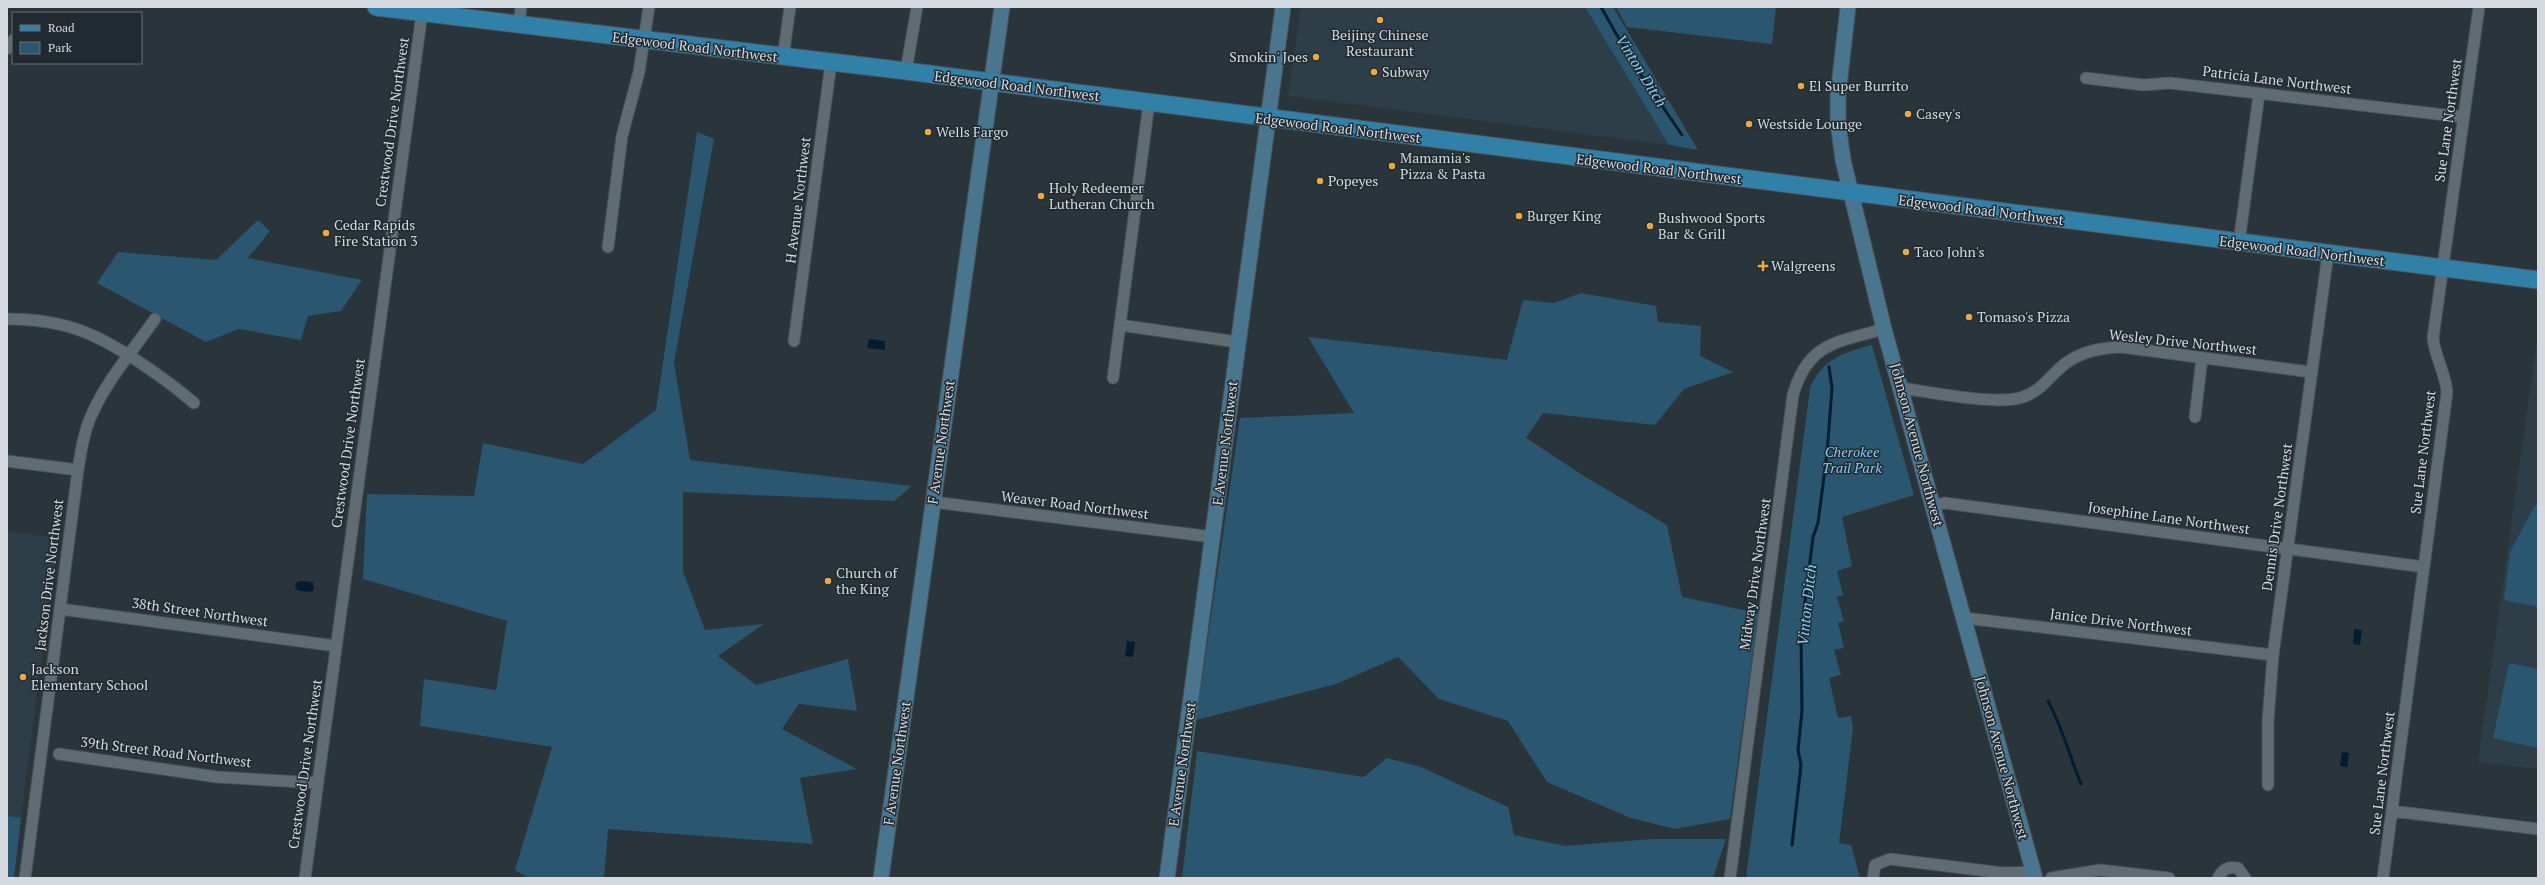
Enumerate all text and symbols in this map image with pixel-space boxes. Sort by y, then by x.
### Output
legend [12,12,142,64]
marker: Beijing Chinese Restaurant [1375,15,1385,25]
text: Road [48,20,75,35]
place label: Beijing Chinese Restaurant [1331,25,1429,60]
street label: Edgewood Road Northwest [611,27,780,66]
water label: Vinton Ditch [1612,30,1672,110]
street label: Crestwood Drive Northwest [370,35,413,208]
text: Park [48,40,73,55]
place label: Smokin' Joes [1229,47,1308,66]
marker: Smokin' Joes [1311,52,1321,62]
street label: Sue Lane Northwest [2429,56,2466,183]
street label: Patricia Lane Northwest [2201,61,2353,98]
place label: Subway [1382,62,1430,81]
street label: Edgewood Road Northwest [933,66,1102,105]
marker: Subway [1369,67,1379,77]
place label: El Super Burrito [1809,76,1909,95]
marker: El Super Burrito [1796,81,1806,91]
place label: Casey's [1916,104,1961,123]
street label: Edgewood Road Northwest [1254,108,1423,147]
marker: Casey's [1903,109,1913,119]
place label: Westside Lounge [1757,114,1862,133]
marker: Westside Lounge [1744,119,1754,129]
place label: Wells Fargo [936,122,1009,141]
marker: Wells Fargo [923,127,933,137]
street label: H Avenue Northwest [780,135,815,264]
place label: Mamamia's Pizza & Pasta [1400,148,1486,183]
street label: Edgewood Road Northwest [1575,149,1744,188]
marker: Mamamia's Pizza & Pasta [1387,161,1397,171]
place label: Popeyes [1328,171,1378,190]
marker: Popeyes [1315,176,1325,186]
place label: Holy Redeemer Lutheran Church [1049,178,1155,213]
street label: Edgewood Road Northwest [1897,190,2066,229]
marker: Holy Redeemer Lutheran Church [1036,191,1046,201]
place label: Burger King [1527,206,1602,225]
place label: Bushwood Sports Bar & Grill [1658,208,1765,243]
marker: Burger King [1514,211,1524,221]
place label: Cedar Rapids Fire Station 3 [334,215,418,250]
marker: Bushwood Sports Bar & Grill [1645,221,1655,231]
marker: Cedar Rapids Fire Station 3 [321,228,331,238]
street label: Edgewood Road Northwest [2218,231,2387,270]
place label: Taco John's [1914,242,1985,261]
marker: Taco John's [1901,247,1911,257]
place label: Walgreens [1771,256,1836,275]
marker: Walgreens [1758,261,1768,271]
place label: Tomaso's Pizza [1977,307,2070,326]
marker: Tomaso's Pizza [1964,312,1974,322]
street label: Wesley Drive Northwest [2108,324,2259,359]
street label: Crestwood Drive Northwest [326,356,369,529]
street label: Johnson Avenue Northwest [1886,361,1949,530]
street label: F Avenue Northwest [922,378,959,505]
street label: E Avenue Northwest [1207,379,1242,506]
street label: Sue Lane Northwest [2405,388,2440,515]
street label: Dennis Drive Northwest [2257,441,2296,592]
park label: Cherokee Trail Park [1822,442,1882,477]
street label: Weaver Road Northwest [1000,486,1151,523]
street label: Midway Drive Northwest [1734,496,1775,651]
street label: Jackson Drive Northwest [30,497,67,652]
street label: Josephine Lane Northwest [2087,497,2252,538]
place label: Church of the King [836,563,899,598]
water label: Vinton Ditch [1792,563,1820,647]
marker: Church of the King [823,576,833,586]
street label: 38th Street Northwest [131,593,270,631]
street label: Janice Drive Northwest [2049,603,2194,640]
place label: Jackson Elementary School [31,659,148,694]
marker: Jackson Elementary School [18,672,28,682]
street label: Johnson Avenue Northwest [1971,674,2034,843]
street label: Crestwood Drive Northwest [283,677,326,850]
street label: F Avenue Northwest [878,699,915,826]
street label: E Avenue Northwest [1163,700,1200,827]
street label: Sue Lane Northwest [2364,709,2399,836]
street label: 39th Street Road Northwest [79,732,253,772]

